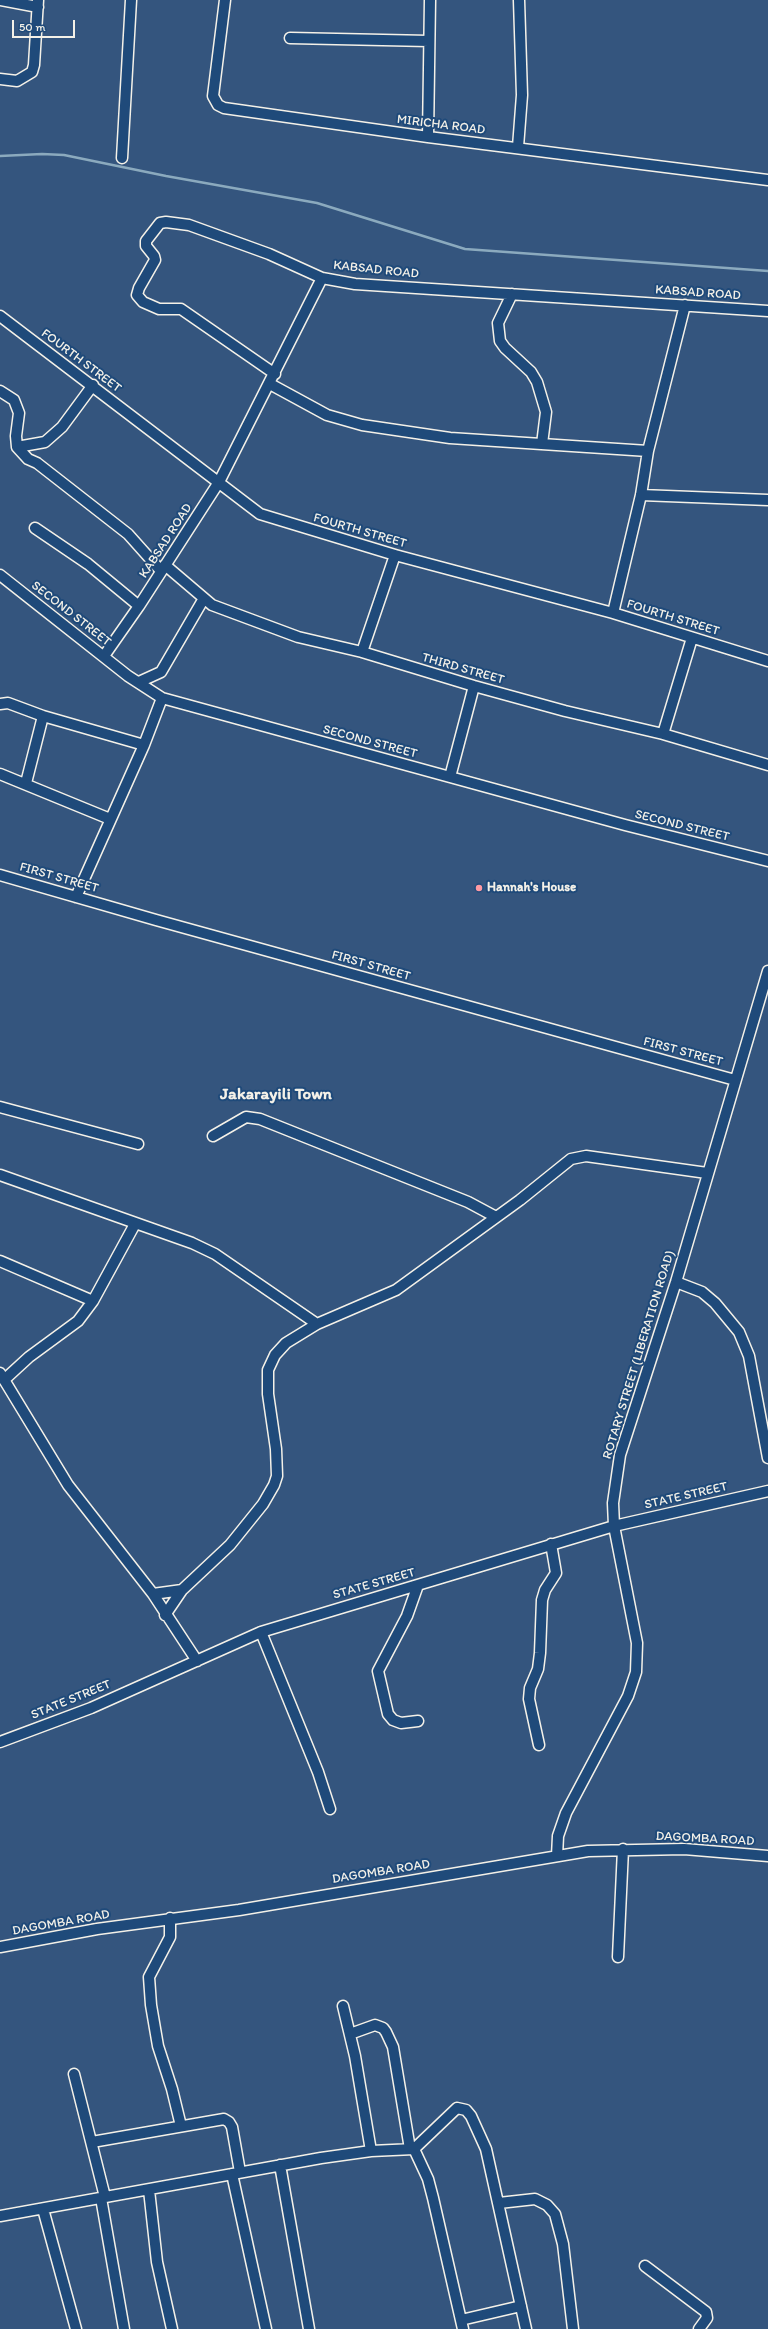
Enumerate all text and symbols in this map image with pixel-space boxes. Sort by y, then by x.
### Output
scale bar [14,12,77,38]
text: 50 m [19,20,45,34]
street label: MIRICHA ROAD [396,112,486,138]
street label: KABSAD ROAD [333,258,419,282]
street label: KABSAD ROAD [655,282,741,304]
street label: FOURTH STREET [38,326,124,396]
street label: KABSAD ROAD [136,501,196,581]
street label: FOURTH STREET [312,510,408,552]
street label: SECOND STREET [28,578,114,650]
street label: FOURTH STREET [625,596,721,640]
street label: THIRD STREET [420,650,506,688]
street label: SECOND STREET [321,722,419,762]
street label: SECOND STREET [633,807,731,845]
street label: FIRST STREET [18,859,100,897]
place label: Hannah's House [487,880,576,896]
marker: Hannah's House [474,883,484,893]
street label: FIRST STREET [330,947,412,985]
street label: FIRST STREET [642,1034,724,1070]
district label: Jakarayili Town [220,1085,332,1105]
street label: ROTARY STREET (LIBERATION ROAD) [600,1249,678,1461]
street label: STATE STREET [643,1479,729,1513]
street label: STATE STREET [331,1565,417,1603]
street label: STATE STREET [29,1677,113,1723]
street label: DAGOMBA ROAD [655,1829,755,1849]
street label: DAGOMBA ROAD [331,1857,431,1887]
street label: DAGOMBA ROAD [11,1907,111,1939]

